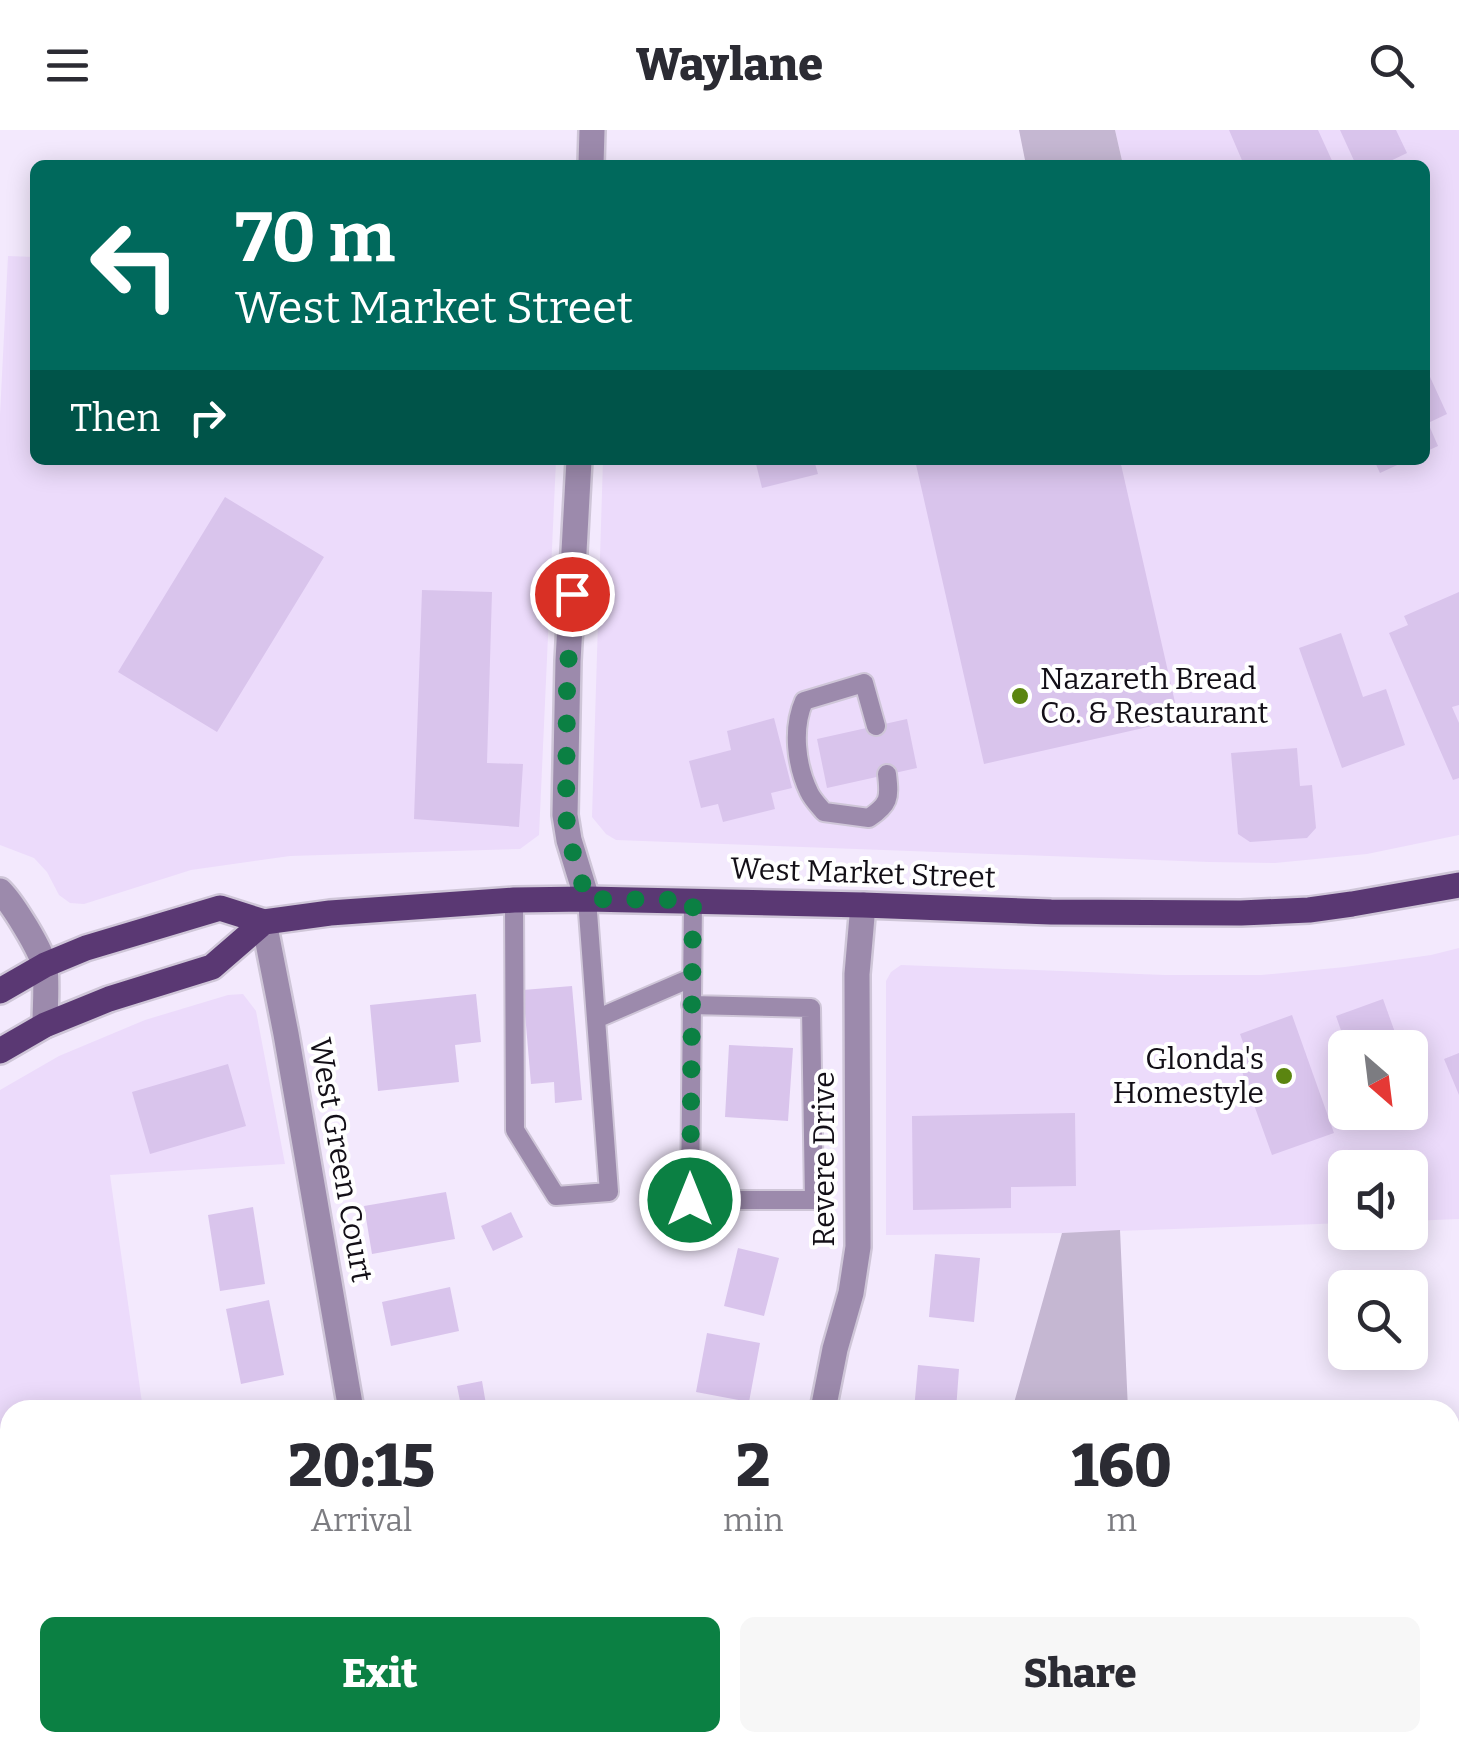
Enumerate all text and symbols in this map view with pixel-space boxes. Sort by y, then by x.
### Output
icon: menu [40,38,95,93]
text: Waylane [636,38,823,92]
icon: search [1364,38,1419,93]
text: 70 m [235,196,395,280]
icon: left [70,200,200,330]
text: West Market Street [235,281,633,335]
icon: right [180,390,235,445]
text: Then [70,395,160,441]
pin [530,552,615,637]
icon: arrive [545,567,600,622]
place label: Nazareth Bread Co. & Restaurant [1040,661,1268,731]
marker: Nazareth Bread Co. & Restaurant [1009,685,1031,707]
street label: West Market Street [730,850,996,896]
north arrow [1328,1030,1428,1130]
map controls [1328,1030,1428,1370]
street label: West Green Court [302,1035,380,1285]
place label: Glonda's Homestyle [1113,1041,1264,1111]
marker: Glonda's Homestyle [1273,1065,1295,1087]
street label: Revere Drive [806,1071,842,1247]
position arrow [638,1148,742,1252]
button: sound [1328,1150,1428,1250]
button: search [1328,1270,1428,1370]
text: 20:15 [288,1430,435,1502]
text: 2 [736,1430,770,1502]
text: 160 [1072,1430,1172,1502]
text: Arrival [311,1501,412,1539]
text: min [723,1501,783,1539]
text: m [1106,1501,1137,1539]
button: Exit [40,1617,720,1732]
button: Share [740,1617,1420,1732]

